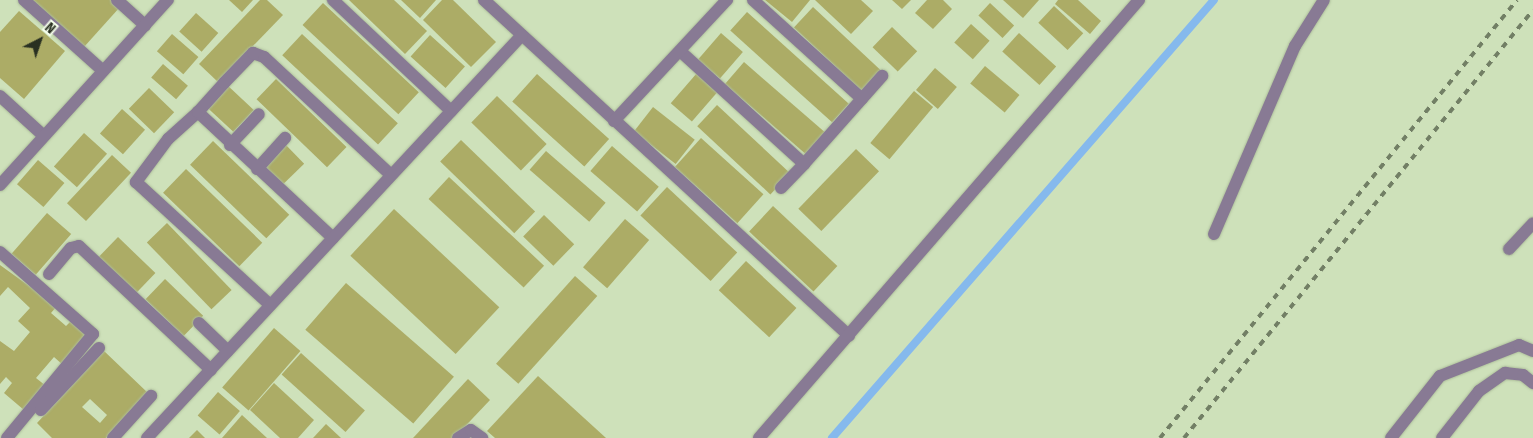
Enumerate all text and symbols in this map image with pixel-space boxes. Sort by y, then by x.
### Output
north arrow [15,15,65,65]
text: N [41,19,59,37]

